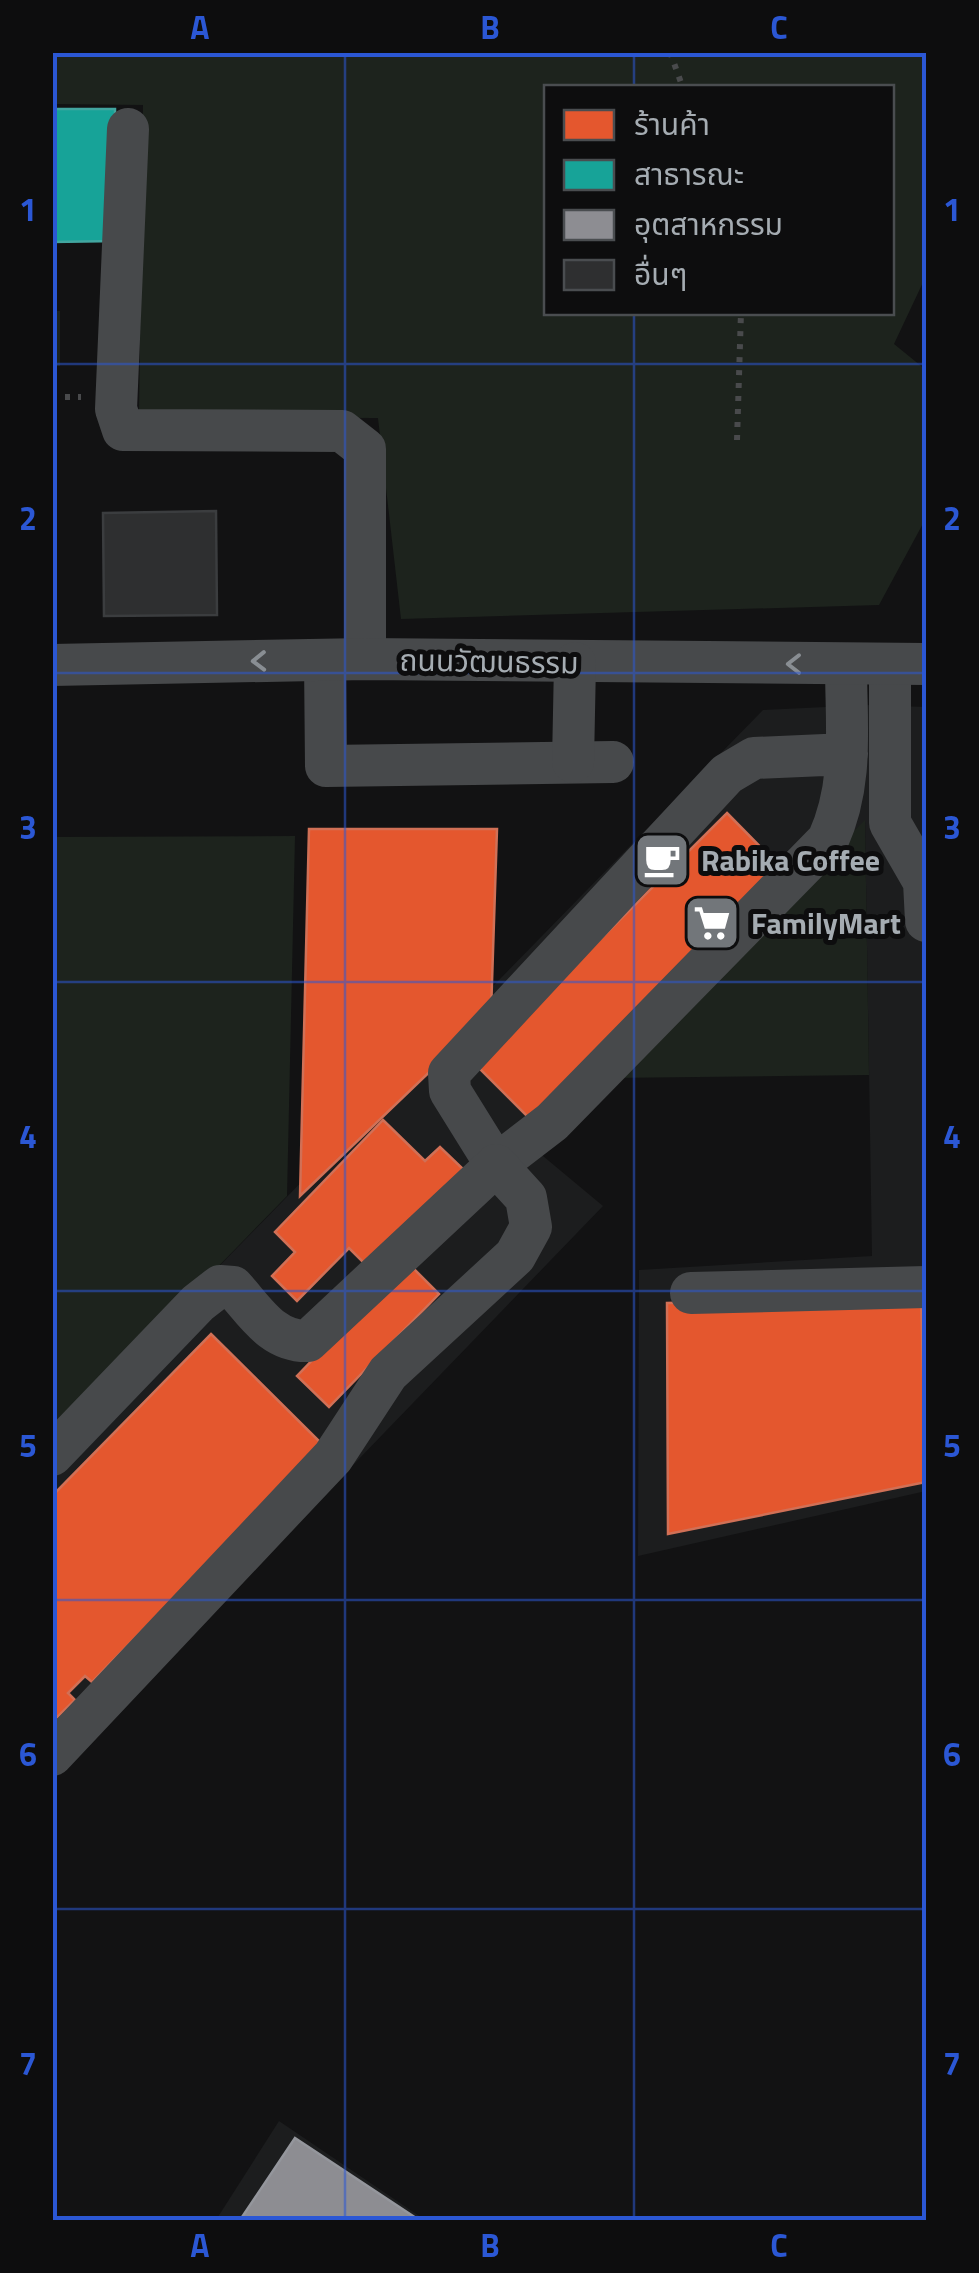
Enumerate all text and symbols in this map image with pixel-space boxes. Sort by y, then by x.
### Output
text: A [190,3,210,51]
text: B [480,3,500,51]
text: C [770,3,788,51]
legend [544,85,894,315]
text: ร้านค้า [634,101,710,147]
text: สาธารณะ [634,151,744,197]
text: 1 [19,185,37,233]
text: 1 [943,185,961,233]
text: อุตสาหกรรม [634,201,783,247]
text: อื่นๆ [634,251,687,297]
text: 2 [19,494,37,542]
text: 2 [943,494,961,542]
street label: ถนนวัฒนธรรม [399,636,579,686]
one-way arrow [251,651,267,672]
one-way arrow [786,653,802,675]
text: 3 [19,803,37,851]
text: 3 [943,803,961,851]
cafe icon: Rabika Coffee [632,830,692,890]
place label: Rabika Coffee [701,837,880,883]
supermarket icon: FamilyMart [682,893,742,953]
place label: FamilyMart [751,900,901,946]
text: 4 [19,1112,37,1160]
text: 4 [943,1112,961,1160]
text: 5 [19,1421,37,1469]
text: 5 [943,1421,961,1469]
text: 6 [19,1730,37,1778]
text: 6 [943,1730,961,1778]
text: 7 [19,2039,37,2087]
text: 7 [943,2039,961,2087]
text: A [190,2221,210,2269]
text: B [480,2221,500,2269]
text: C [770,2221,788,2269]

